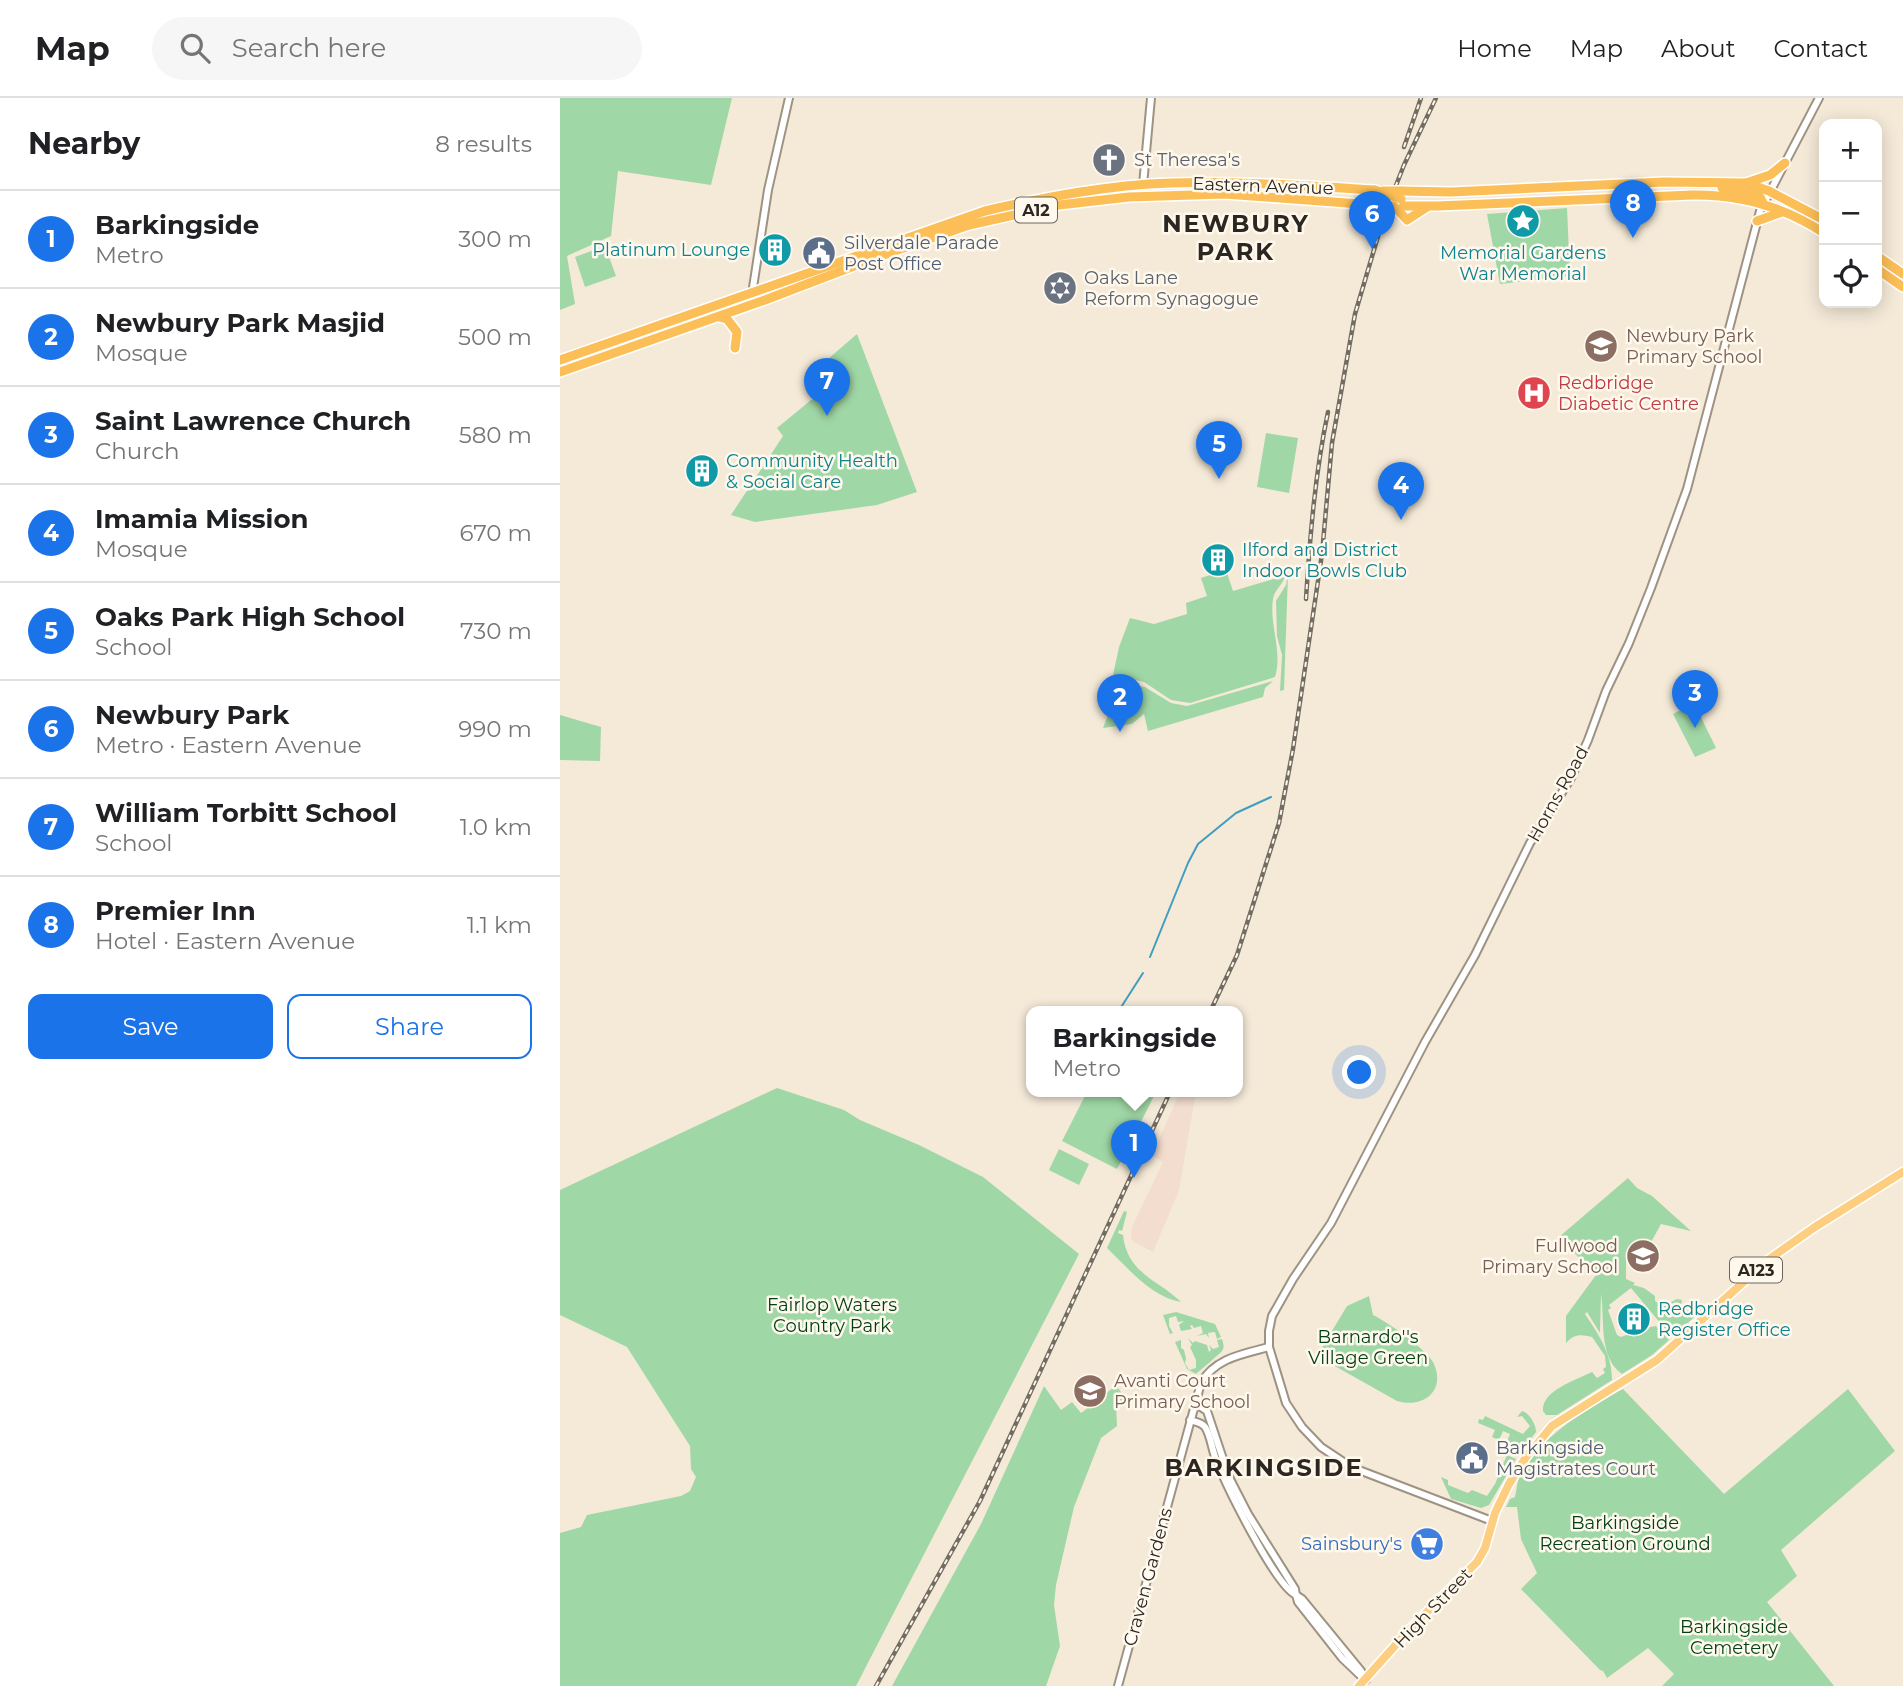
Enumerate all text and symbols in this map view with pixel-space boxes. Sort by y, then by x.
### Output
search box [152,17,642,80]
text: Map [35,28,110,68]
icon: search [176,29,214,67]
text: Search here [232,32,386,64]
text: Home [1457,34,1532,63]
text: Map [1570,34,1623,63]
text: About [1661,34,1735,63]
text: Contact [1773,34,1868,63]
map controls [1819,119,1882,308]
button: + [1819,119,1882,182]
text: Nearby [28,125,140,162]
text: 8 results [435,130,532,158]
church icon: St Theresa's [1090,141,1128,179]
place label: St Theresa's [1134,149,1240,171]
street label: Eastern Avenue [1192,173,1334,199]
pin: 8 [1610,180,1656,238]
button: − [1819,182,1882,245]
pin: 6 [1349,191,1395,249]
road number: A12 [1015,198,1057,222]
place icon: Memorial Gardens War Memorial [1504,202,1542,240]
text: Barkingside [95,209,259,241]
district label: NEWBURY PARK [1162,209,1310,266]
text: 1 [46,225,56,253]
text: 300 m [458,225,532,253]
building icon: Platinum Lounge [756,231,794,269]
place label: Silverdale Parade Post Office [844,232,999,275]
public building icon: Silverdale Parade Post Office [800,234,838,272]
place label: Platinum Lounge [592,239,750,261]
text: Metro [95,241,164,269]
place label: Memorial Gardens War Memorial [1440,242,1606,285]
button: locate [1819,245,1882,308]
place label: Oaks Lane Reform Synagogue [1084,267,1259,310]
synagogue icon: Oaks Lane Reform Synagogue [1041,269,1079,307]
text: Newbury Park Masjid [95,307,385,339]
text: 2 [44,323,58,351]
text: 500 m [458,323,532,351]
place label: Newbury Park Primary School [1626,325,1762,368]
school or university icon: Newbury Park Primary School [1582,327,1620,365]
text: Mosque [95,339,188,367]
pin: 7 [804,358,850,416]
place label: Redbridge Diabetic Centre [1558,372,1699,415]
hospital icon: Redbridge Diabetic Centre [1515,374,1553,412]
text: Saint Lawrence Church [95,405,411,437]
text: 3 [44,421,58,449]
text: 580 m [459,421,532,449]
pin: 5 [1196,421,1242,479]
text: Church [95,437,180,465]
place label: Community Health & Social Care [726,450,898,493]
building icon: Community Health & Social Care [683,452,721,490]
pin: 4 [1378,462,1424,520]
text: Imamia Mission [95,503,308,535]
text: 4 [43,519,59,547]
text: 670 m [459,519,532,547]
text: Mosque [95,535,188,563]
place label: Ilford and District Indoor Bowls Club [1242,539,1407,582]
building icon: Ilford and District Indoor Bowls Club [1199,541,1237,579]
text: Oaks Park High School [95,601,405,633]
text: 5 [44,617,58,645]
text: 730 m [460,617,532,645]
text: School [95,633,173,661]
pin: 3 [1672,670,1718,728]
pin: 2 [1097,674,1143,732]
text: Newbury Park [95,699,289,731]
text: 6 [44,715,58,743]
text: 990 m [458,715,532,743]
text: Metro · Eastern Avenue [95,731,362,759]
street label: Horns Road [1523,742,1593,846]
text: William Torbitt School [95,797,397,829]
text: 7 [44,813,58,841]
text: 1.0 km [460,813,532,841]
text: School [95,829,173,857]
text: Premier Inn [95,895,256,927]
text: 8 [43,911,59,939]
text: 1.1 km [467,911,532,939]
text: Hotel · Eastern Avenue [95,927,355,955]
button: Save [28,994,273,1059]
button: Share [287,994,532,1059]
popup [1026,1006,1243,1097]
text: Barkingside [1052,1022,1217,1054]
text: Metro [1052,1054,1121,1082]
your location [1342,1055,1376,1089]
pin: 1 [1111,1120,1157,1178]
place label: Fullwood Primary School [1482,1235,1618,1278]
school or university icon: Fullwood Primary School [1624,1237,1662,1275]
road number: A123 [1730,1258,1782,1282]
park label: Fairlop Waters Country Park [767,1294,897,1337]
place label: Redbridge Register Office [1658,1298,1791,1341]
building icon: Redbridge Register Office [1615,1300,1653,1338]
park label: Barnardo''s Village Green [1308,1326,1428,1369]
place label: Avanti Court Primary School [1114,1370,1250,1413]
school or university icon: Avanti Court Primary School [1071,1372,1109,1410]
place label: Barkingside Magistrates Court [1496,1437,1656,1480]
public building icon: Barkingside Magistrates Court [1453,1439,1491,1477]
district label: BARKINGSIDE [1164,1453,1364,1482]
street label: Craven Gardens [1119,1505,1177,1649]
park label: Barkingside Recreation Ground [1539,1512,1711,1555]
supermarket icon: Sainsbury's [1408,1525,1446,1563]
place label: Sainsbury's [1301,1533,1402,1555]
street label: High Street [1389,1563,1477,1653]
park label: Barkingside Cemetery [1680,1616,1788,1659]

